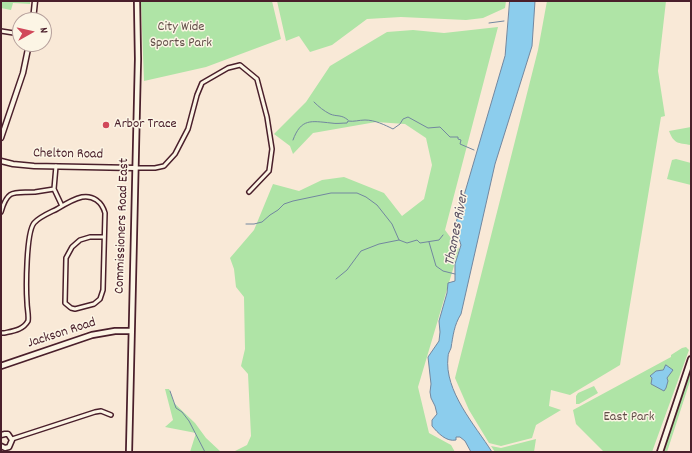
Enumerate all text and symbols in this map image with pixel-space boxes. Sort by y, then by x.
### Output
north arrow [12,12,52,52]
park label: City Wide Sports Park [150,20,212,52]
text: N [35,27,51,34]
place label: Arbor Trace [114,117,177,133]
marker: Arbor Trace [101,120,111,130]
street label: Chelton Road [33,146,103,164]
street label: Commissioners Road East [112,158,134,294]
water label: Thames River [442,190,474,268]
street label: Jackson Road [26,315,98,353]
park label: East Park [603,410,655,426]

